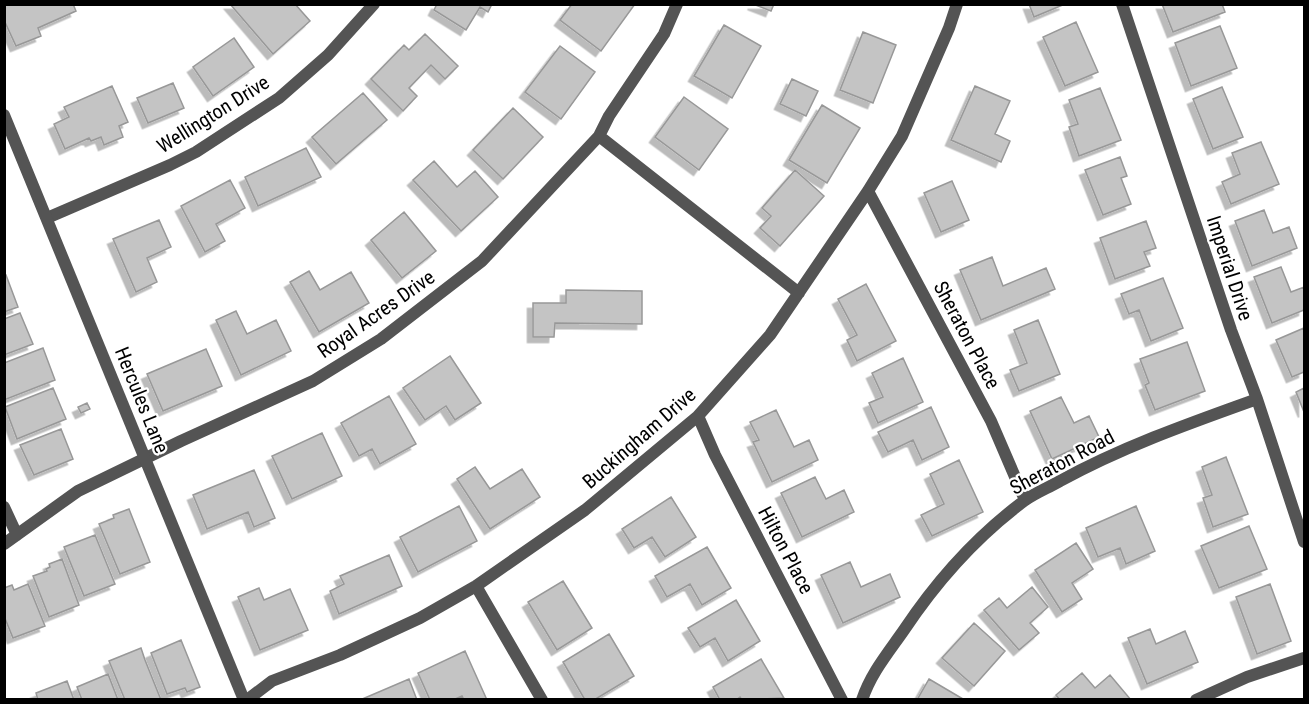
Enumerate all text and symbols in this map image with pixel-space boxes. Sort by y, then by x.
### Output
street label: Wellington Drive [153,70,273,158]
street label: Imperial Drive [1202,213,1258,323]
street label: Royal Acres Drive [313,265,439,363]
street label: Sheraton Place [929,277,1005,393]
street label: Hercules Lane [110,343,174,457]
street label: Buckingham Drive [578,382,700,494]
street label: Sheraton Road [1006,424,1118,500]
street label: Hilton Place [753,502,819,598]

